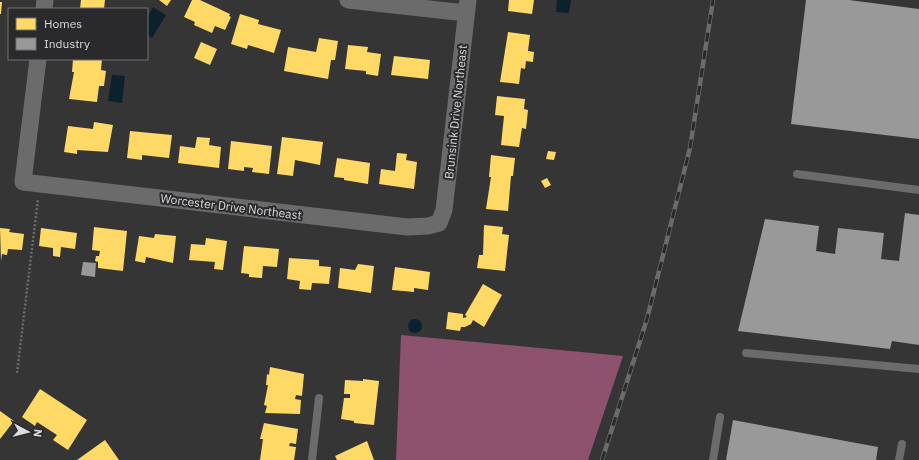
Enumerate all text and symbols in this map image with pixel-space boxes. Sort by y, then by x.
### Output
legend [8,8,148,60]
text: Homes [44,16,82,31]
text: Industry [44,36,90,51]
street label: Brunsink Drive Northeast [441,44,470,180]
street label: Worcester Drive Northeast [160,190,303,223]
north arrow [8,412,48,452]
text: N [30,428,45,438]

